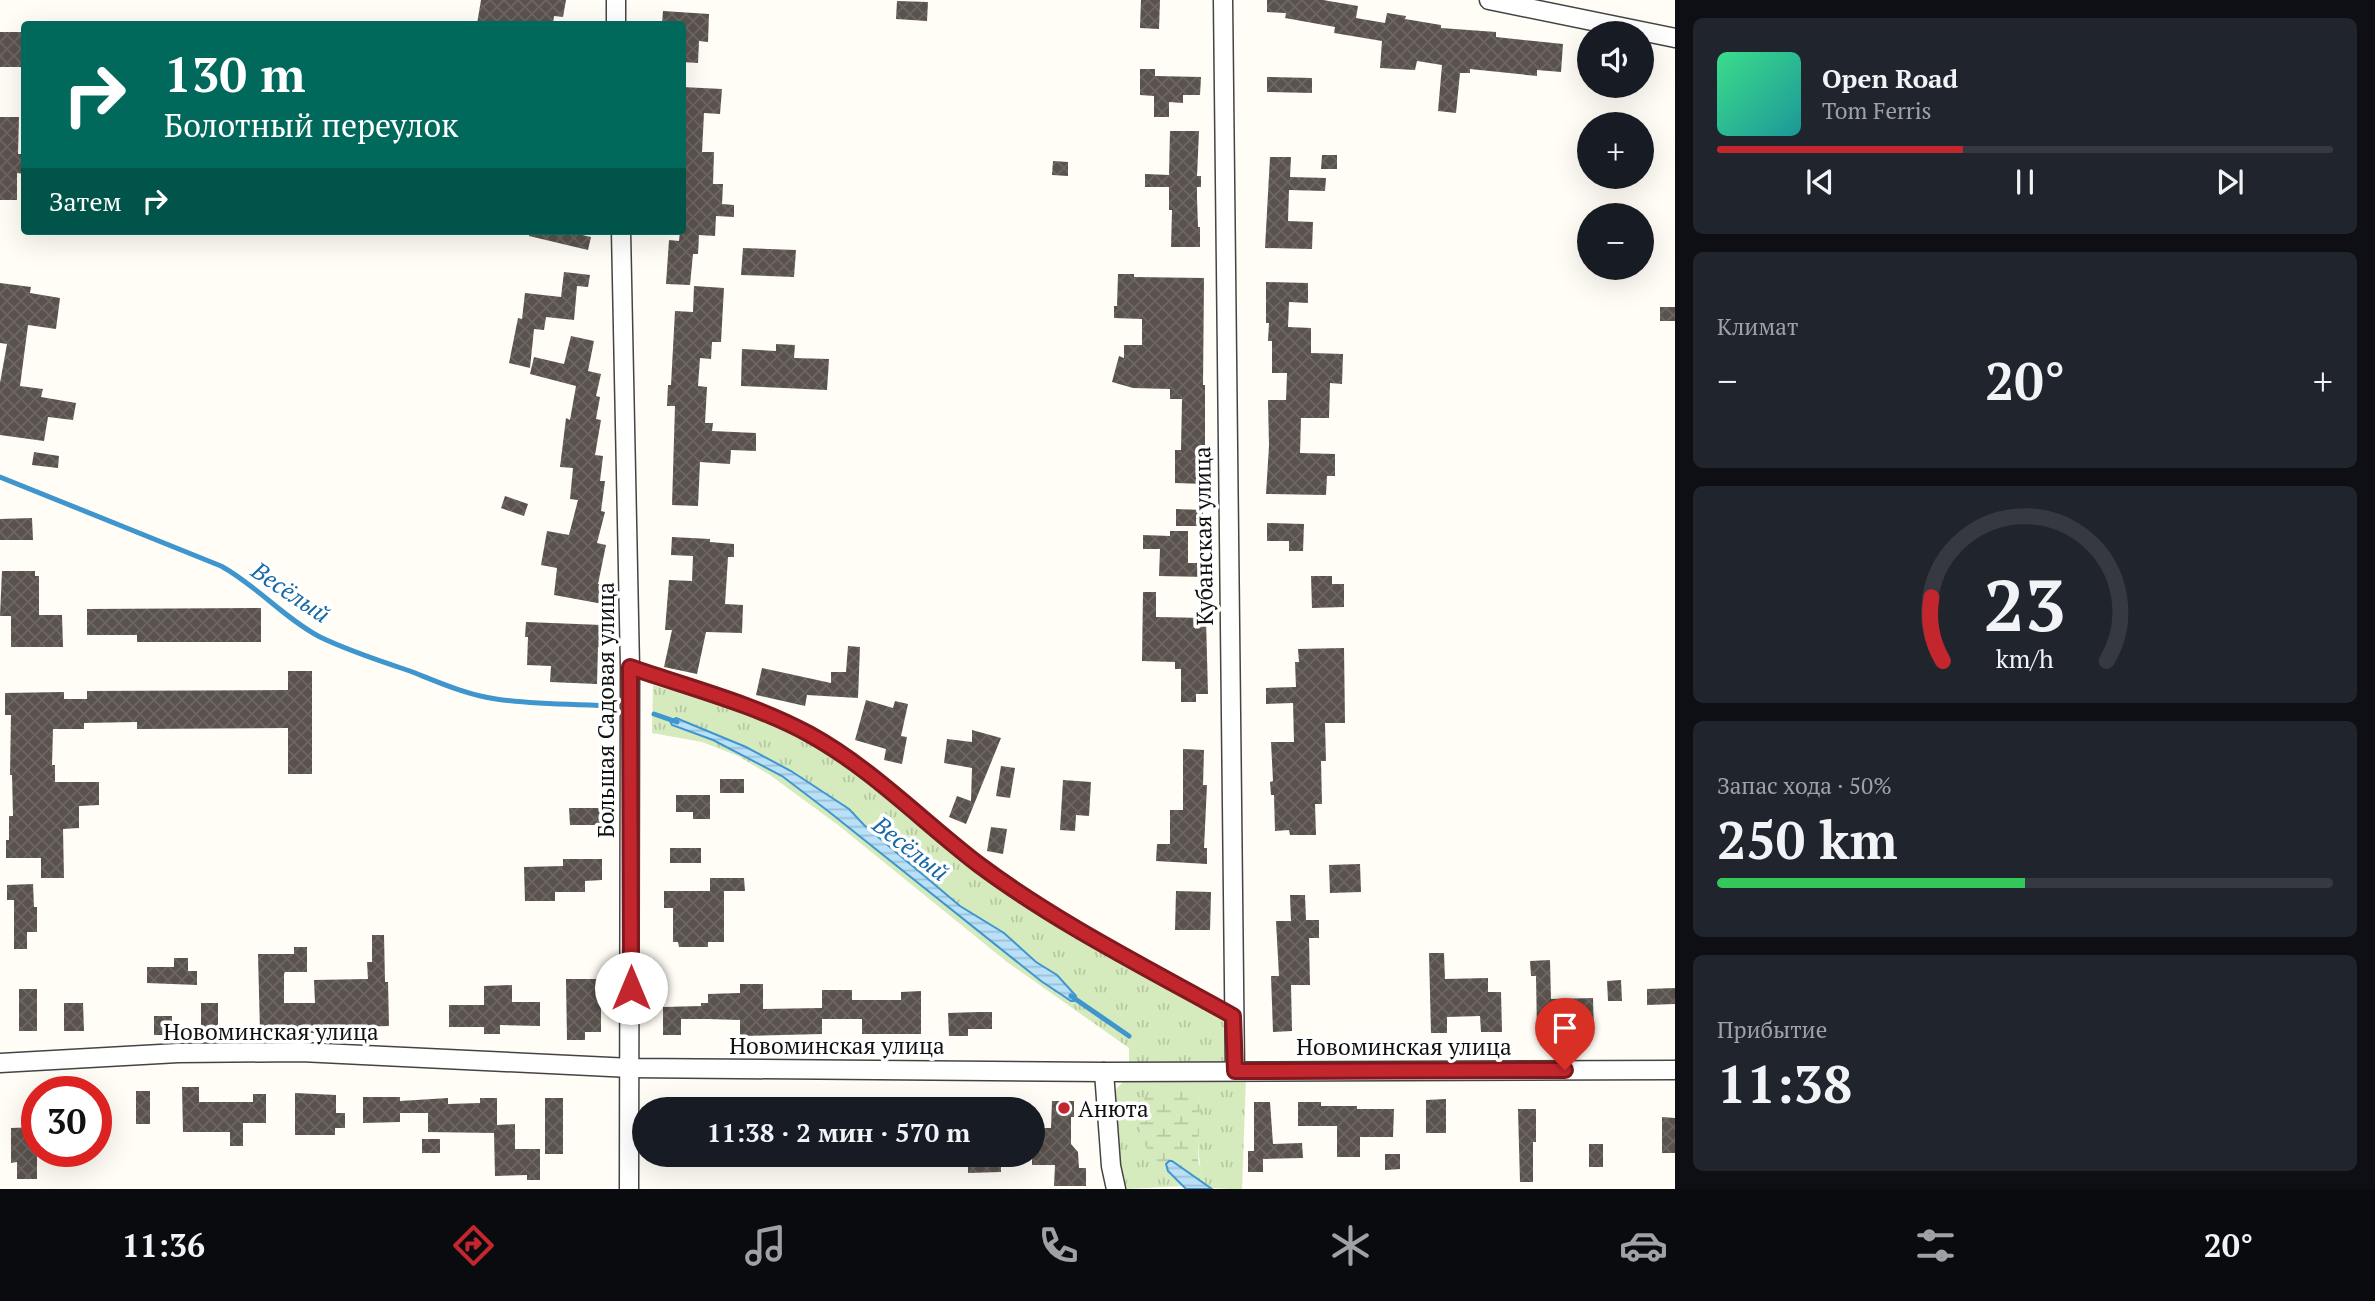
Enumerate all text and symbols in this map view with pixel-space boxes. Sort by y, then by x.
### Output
map controls [1577,21,1654,280]
button: sound [1577,21,1654,98]
text: 130 m [164,41,306,106]
icon: right [49,49,140,140]
text: Open Road [1822,61,1958,95]
text: Tom Ferris [1822,95,1932,126]
text: Болотный переулок [164,104,458,146]
button: + [1577,112,1654,189]
icon: previous [1801,163,1839,201]
icon: pause [2006,163,2044,201]
icon: next [2211,163,2249,201]
icon: right [136,182,174,220]
text: Затем [49,184,122,218]
button: − [1577,203,1654,280]
text: Климат [1717,311,1798,342]
text: 20° [1985,346,2065,415]
text: − [1717,356,1737,406]
text: + [2313,356,2333,406]
street label: Кубанская улица [1186,446,1220,626]
water label: Весёлый [245,554,336,630]
text: 23 [1984,555,2066,652]
street label: Большая Садовая улица [590,582,621,838]
text: km/h [1996,641,2054,674]
text: Запас хода · 50% [1717,770,1892,801]
text: 250 km [1717,805,1898,874]
water label: Весёлый [866,808,956,888]
position arrow [594,951,668,1025]
pin [1535,998,1595,1070]
icon: arrive [1546,1009,1584,1047]
text: Прибытие [1717,1014,1827,1045]
street label: Новоминская улица [163,1016,379,1047]
street label: Новоминская улица [729,1030,945,1061]
street label: Новоминская улица [1296,1031,1512,1062]
text: 11:38 [1717,1049,1852,1118]
speed limit sign: 30 [21,1076,112,1167]
place label: Анюта [1078,1093,1149,1124]
marker: Анюта [1056,1100,1072,1116]
text: 11:38 · 2 мин · 570 m [707,1115,970,1149]
icon: directions [449,1221,498,1270]
icon: music [741,1221,790,1270]
icon: phone [1034,1221,1083,1270]
icon: climate [1326,1221,1375,1270]
icon: car [1619,1221,1668,1270]
icon: filters [1911,1221,1960,1270]
text: 11:36 [122,1224,205,1266]
text: 20° [2204,1224,2253,1266]

